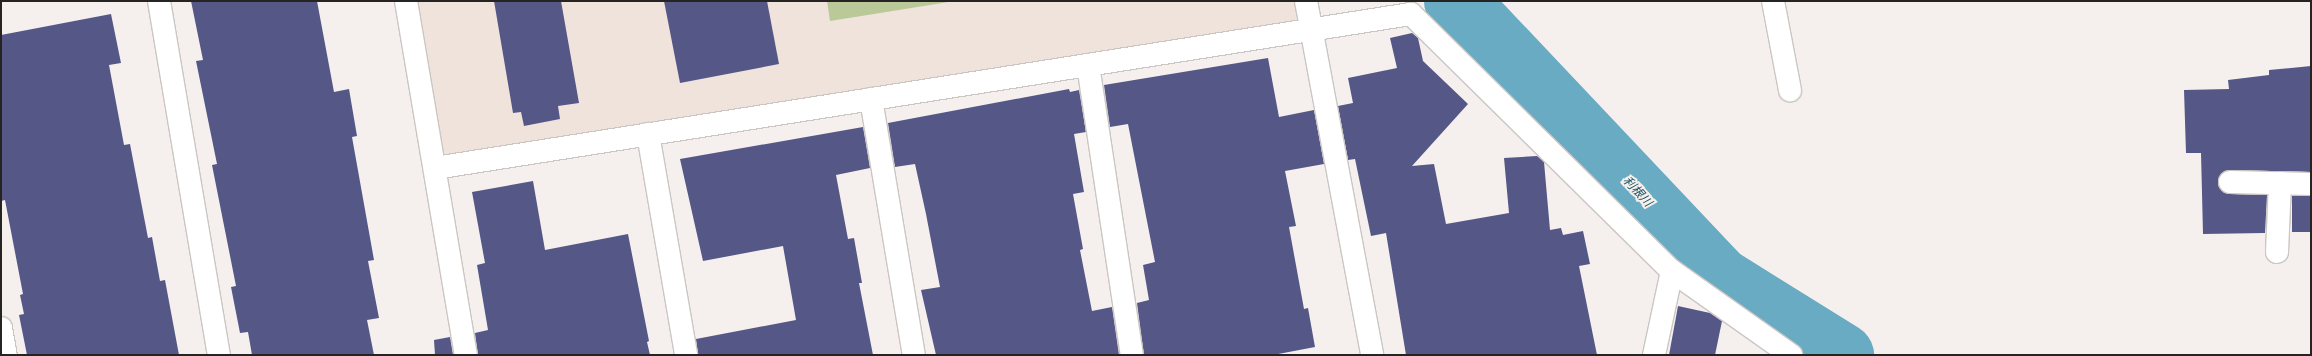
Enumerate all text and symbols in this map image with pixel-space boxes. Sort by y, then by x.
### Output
water label: 利根川 [1619,174,1655,210]

